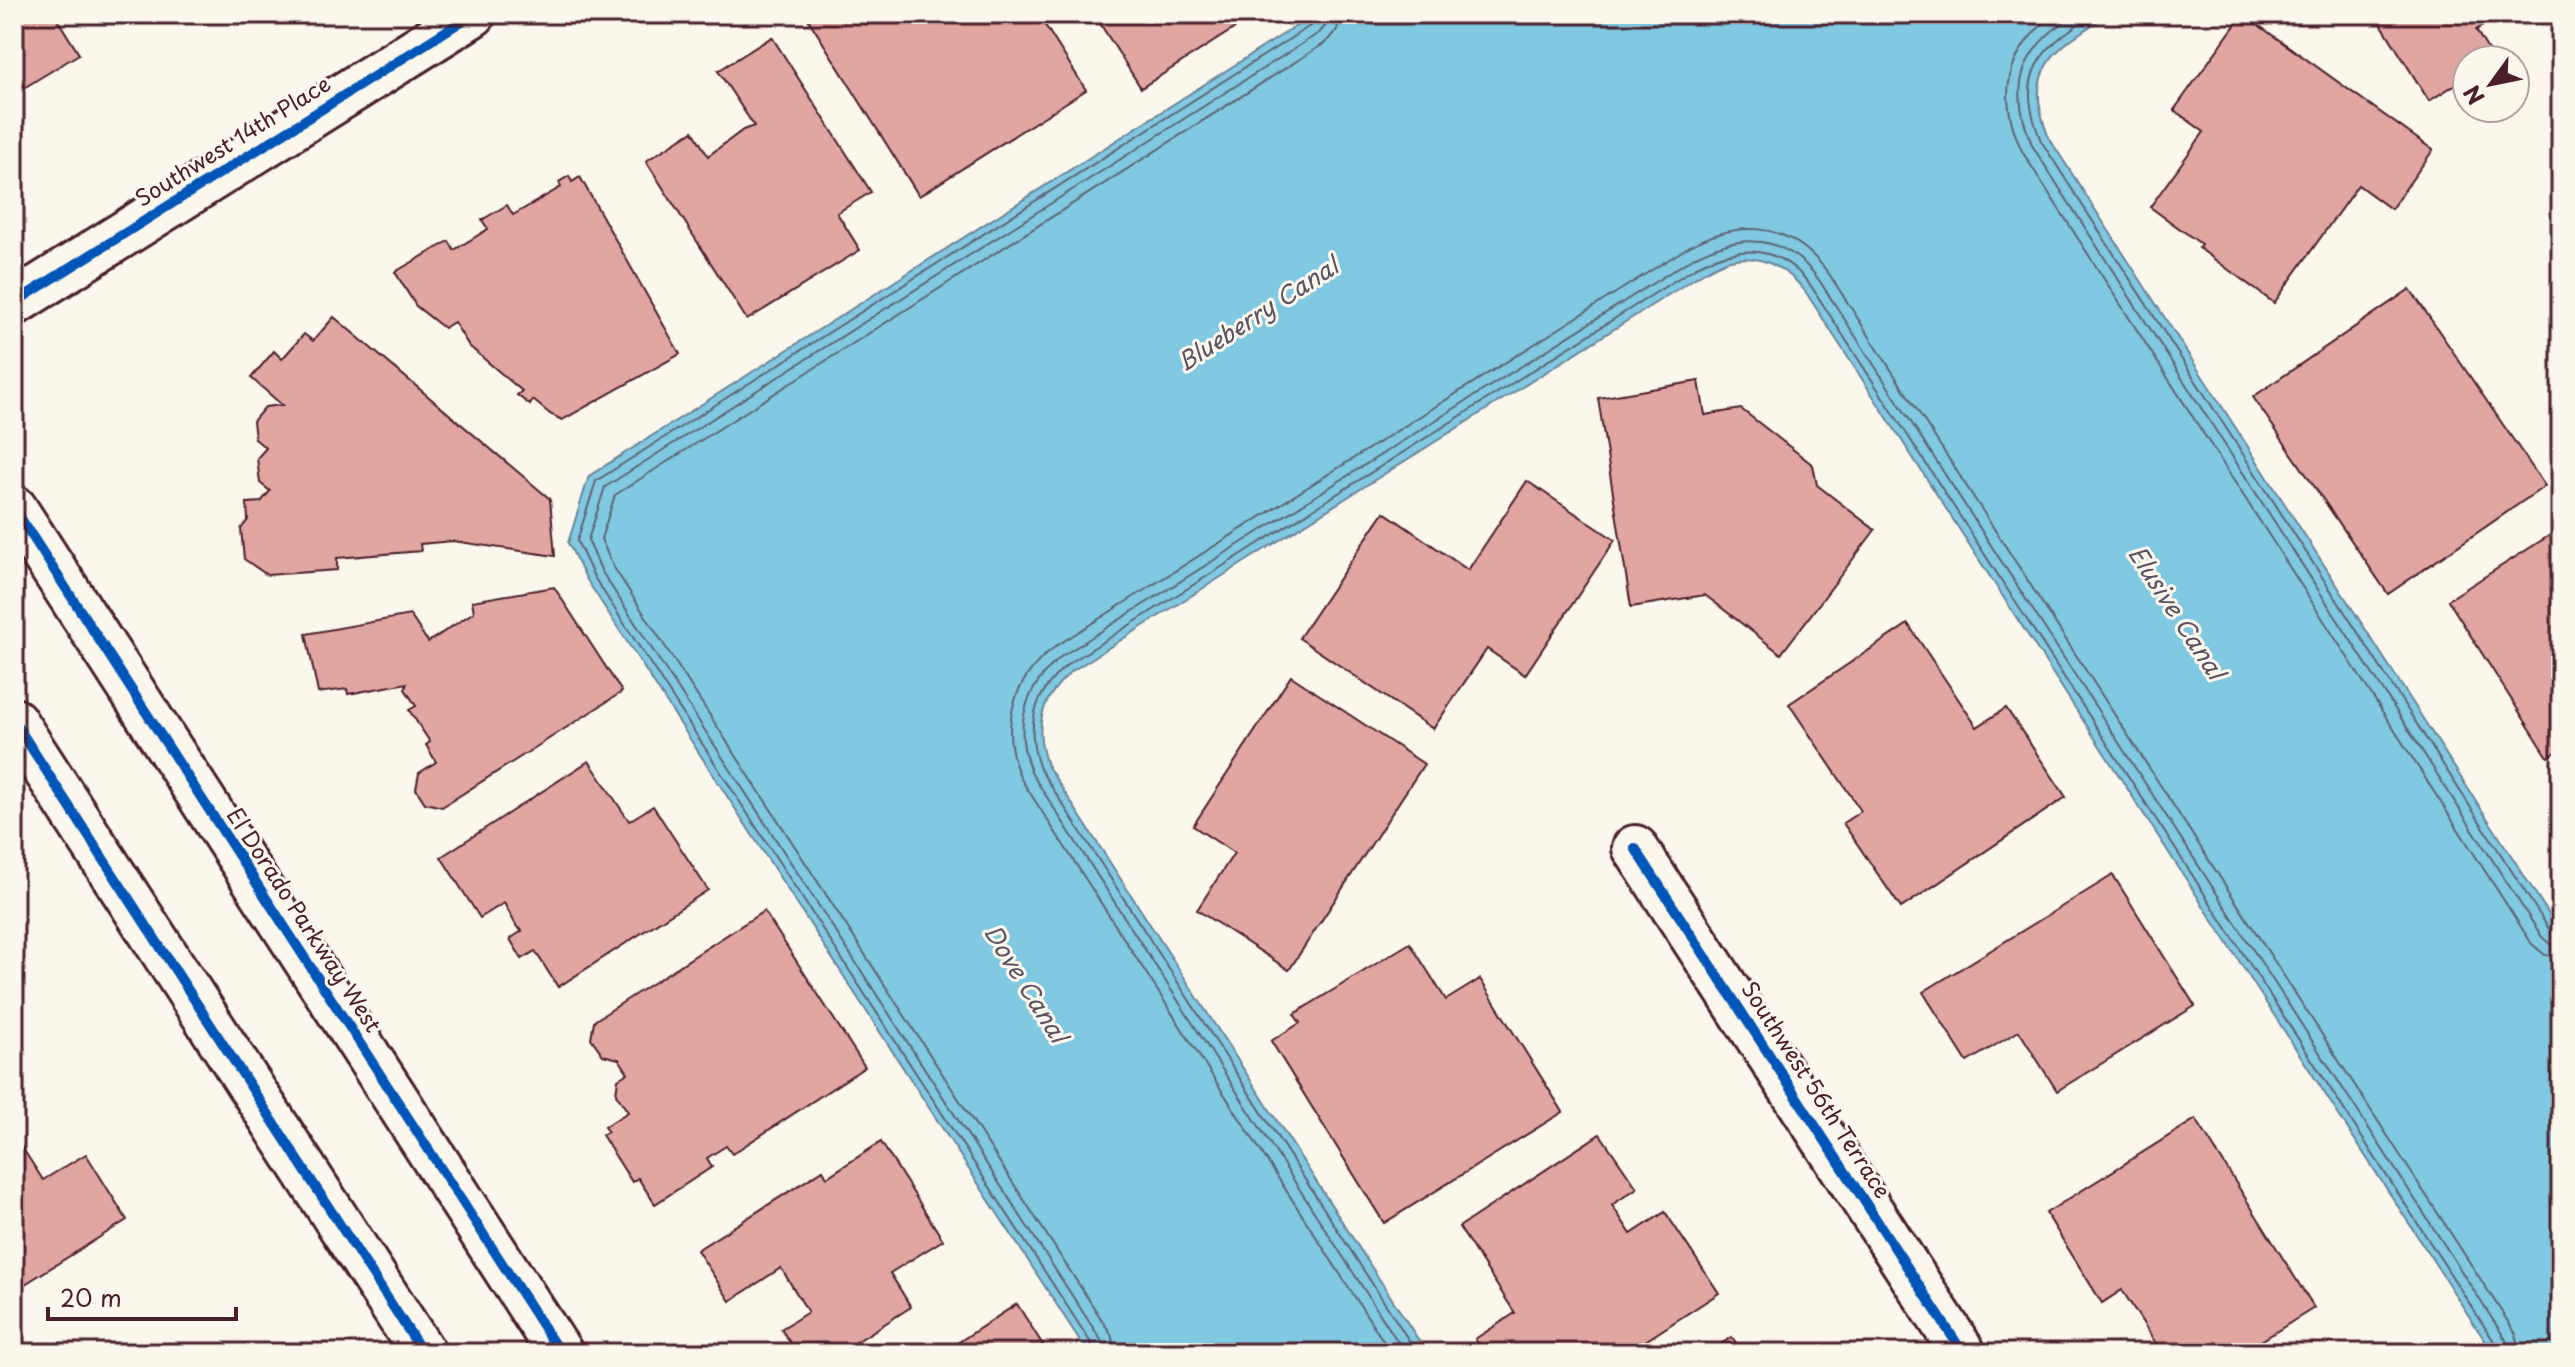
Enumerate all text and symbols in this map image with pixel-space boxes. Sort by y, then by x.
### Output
north arrow [2451,44,2531,124]
street label: Southwest 14th Place [128,66,336,213]
text: N [2454,79,2492,112]
water label: Blueberry Canal [1169,246,1348,379]
water label: Elusive Canal [2121,538,2236,689]
street label: El Dorado Parkway West [220,800,391,1038]
water label: Dove Canal [976,917,1079,1052]
street label: Southwest 56th Terrace [1735,974,1900,1204]
scale bar [48,1271,236,1321]
text: 20 m [60,1279,122,1315]

